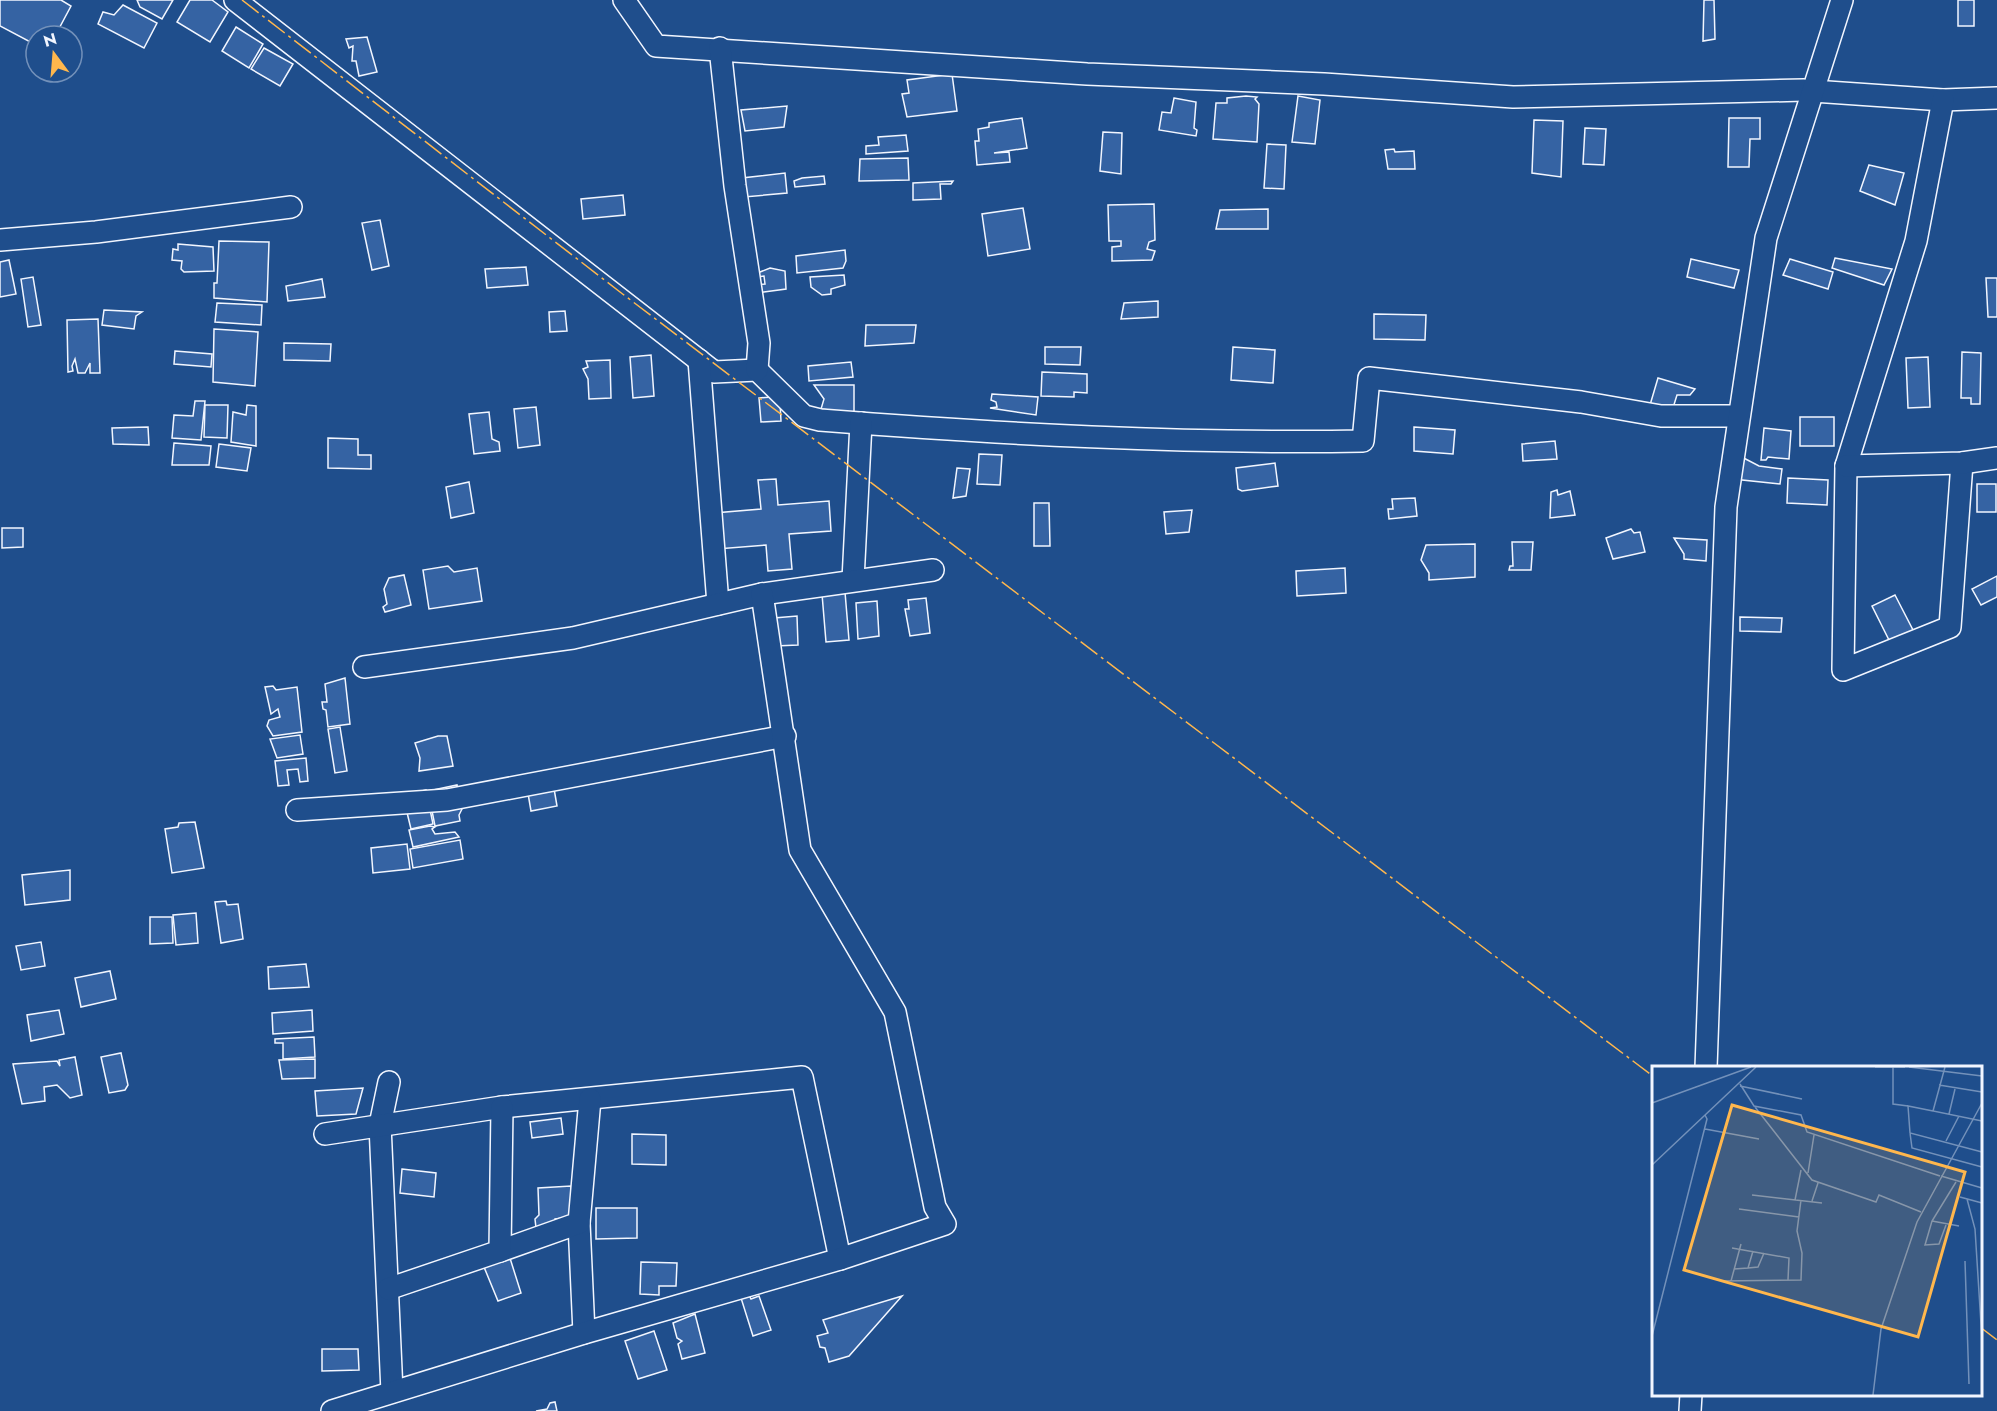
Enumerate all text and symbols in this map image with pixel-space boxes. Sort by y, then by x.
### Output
north arrow [24,24,84,84]
text: N [41,27,59,53]
inset map [1652,1066,1982,1396]

